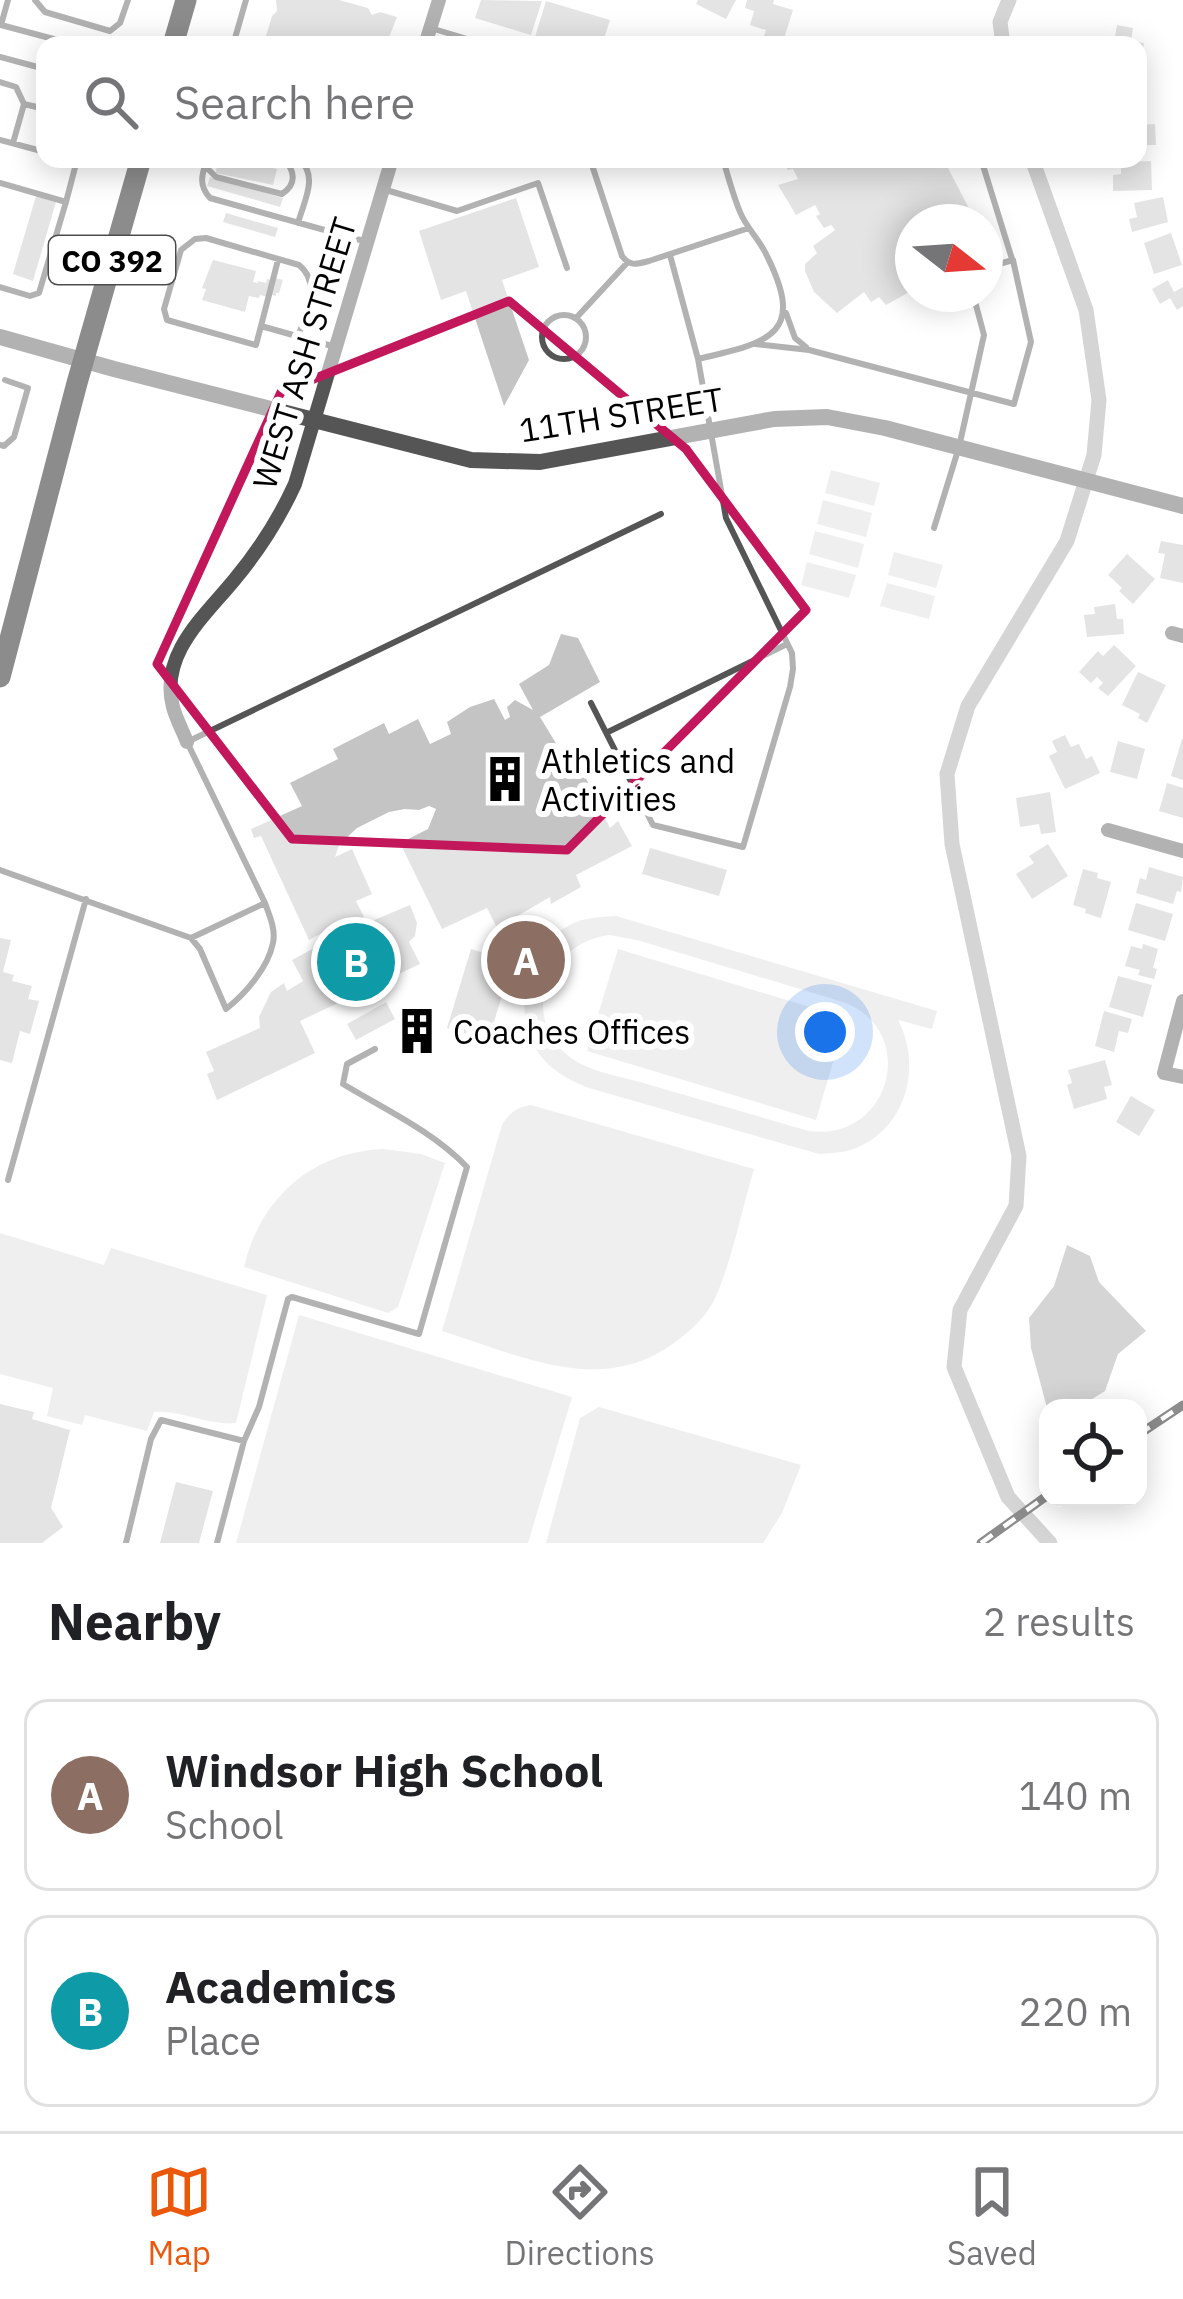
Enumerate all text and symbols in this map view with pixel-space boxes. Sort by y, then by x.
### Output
search box [36,36,1147,168]
icon: search [78,69,144,135]
text: Search here [174,73,415,131]
north arrow [895,204,1003,312]
street label: WEST ASH STREET [242,212,366,494]
road number: CO 392 [49,236,175,284]
street label: 11TH STREET [516,377,726,451]
place label: Athletics and Activities [541,739,735,820]
building icon: Athletics and Activities [480,754,530,804]
pin: A [487,915,565,1005]
pin: B [317,917,395,1007]
your location [795,1002,855,1062]
building icon: Coaches Offices [392,1006,442,1056]
place label: Coaches Offices [453,1010,690,1053]
map controls [1039,1399,1147,1507]
button: locate [1039,1399,1147,1507]
text: Nearby [48,1588,221,1654]
text: 2 results [983,1596,1135,1647]
text: Windsor High School [165,1741,603,1799]
text: A [77,1770,103,1821]
text: 140 m [1019,1770,1132,1821]
text: School [165,1799,284,1850]
text: Academics [165,1957,396,2015]
text: B [77,1986,103,2037]
text: 220 m [1019,1986,1132,2037]
text: Place [165,2015,261,2066]
tab: Map [146,2159,212,2274]
tab: Directions [505,2159,655,2274]
tab: Saved [947,2159,1037,2274]

